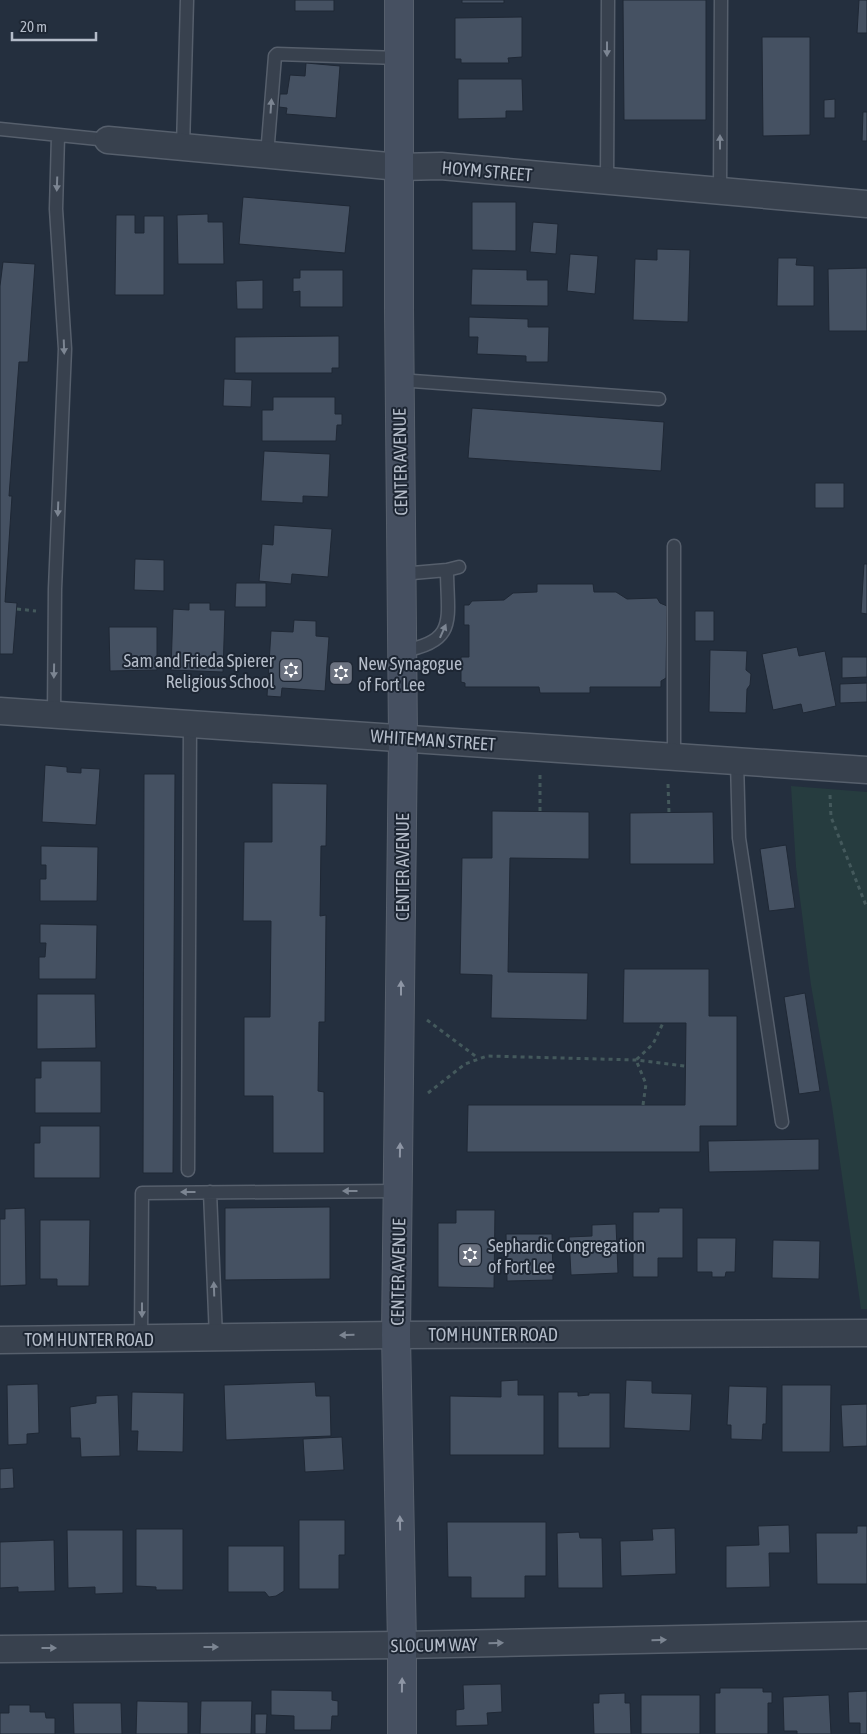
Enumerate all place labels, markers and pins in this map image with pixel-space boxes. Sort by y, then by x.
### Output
place label: Sam and Frieda Spierer Religious School [124,650,275,692]
place label: New Synagogue of Fort Lee [358,653,462,695]
synagogue icon: Sam and Frieda Spierer Religious School [278,657,304,683]
synagogue icon: New Synagogue of Fort Lee [328,660,354,686]
place label: Sephardic Congregation of Fort Lee [488,1235,645,1277]
synagogue icon: Sephardic Congregation of Fort Lee [457,1242,483,1268]

